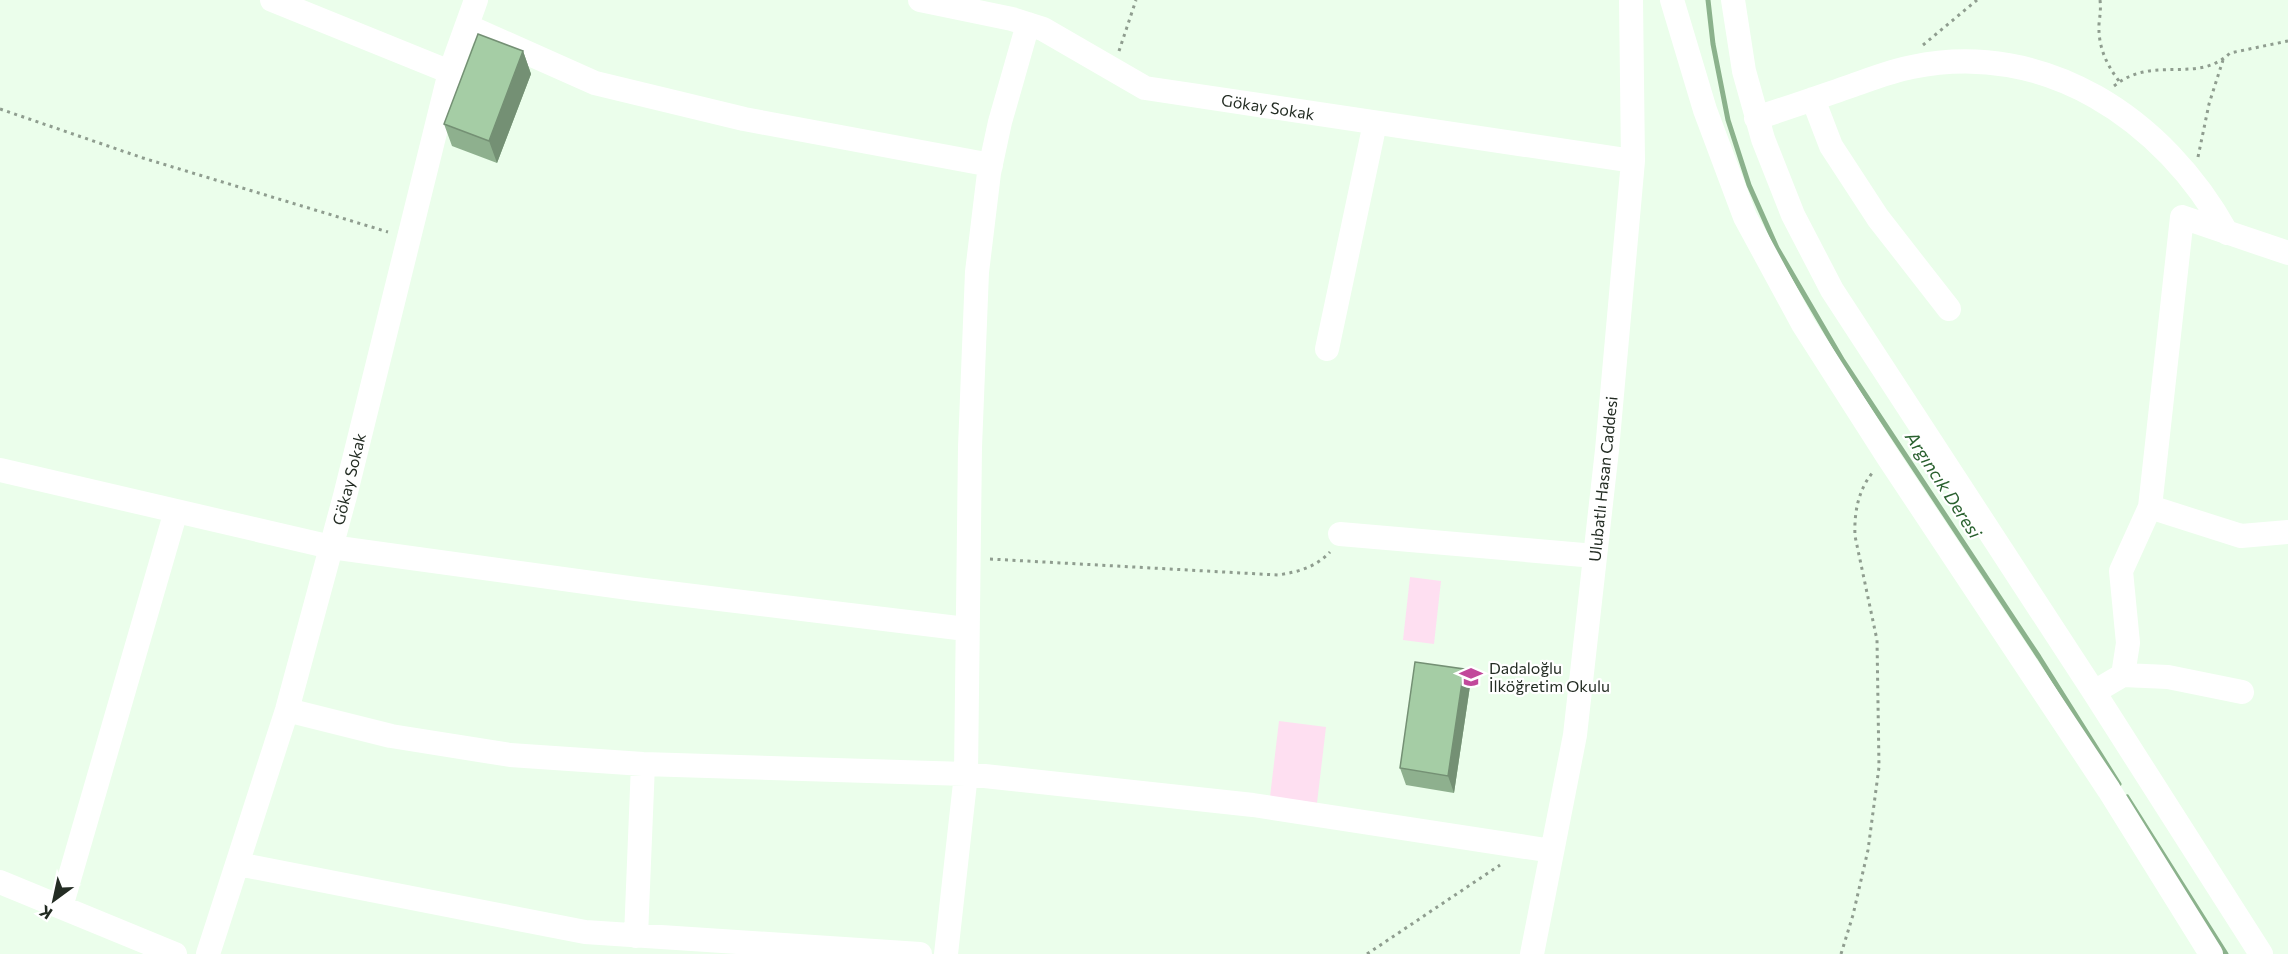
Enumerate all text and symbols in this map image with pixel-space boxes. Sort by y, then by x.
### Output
street label: Gökay Sokak [1220,90,1316,123]
street label: Ulubatlı Hasan Caddesi [1584,395,1621,563]
water label: Argıncık Deresi [1901,426,1987,543]
street label: Gökay Sokak [328,431,369,527]
place label: Dadaloğlu İlköğretim Okulu [1489,658,1610,695]
school or university icon: Dadaloğlu İlköğretim Okulu [1458,664,1484,690]
north arrow [24,870,84,930]
text: K [36,902,55,924]

